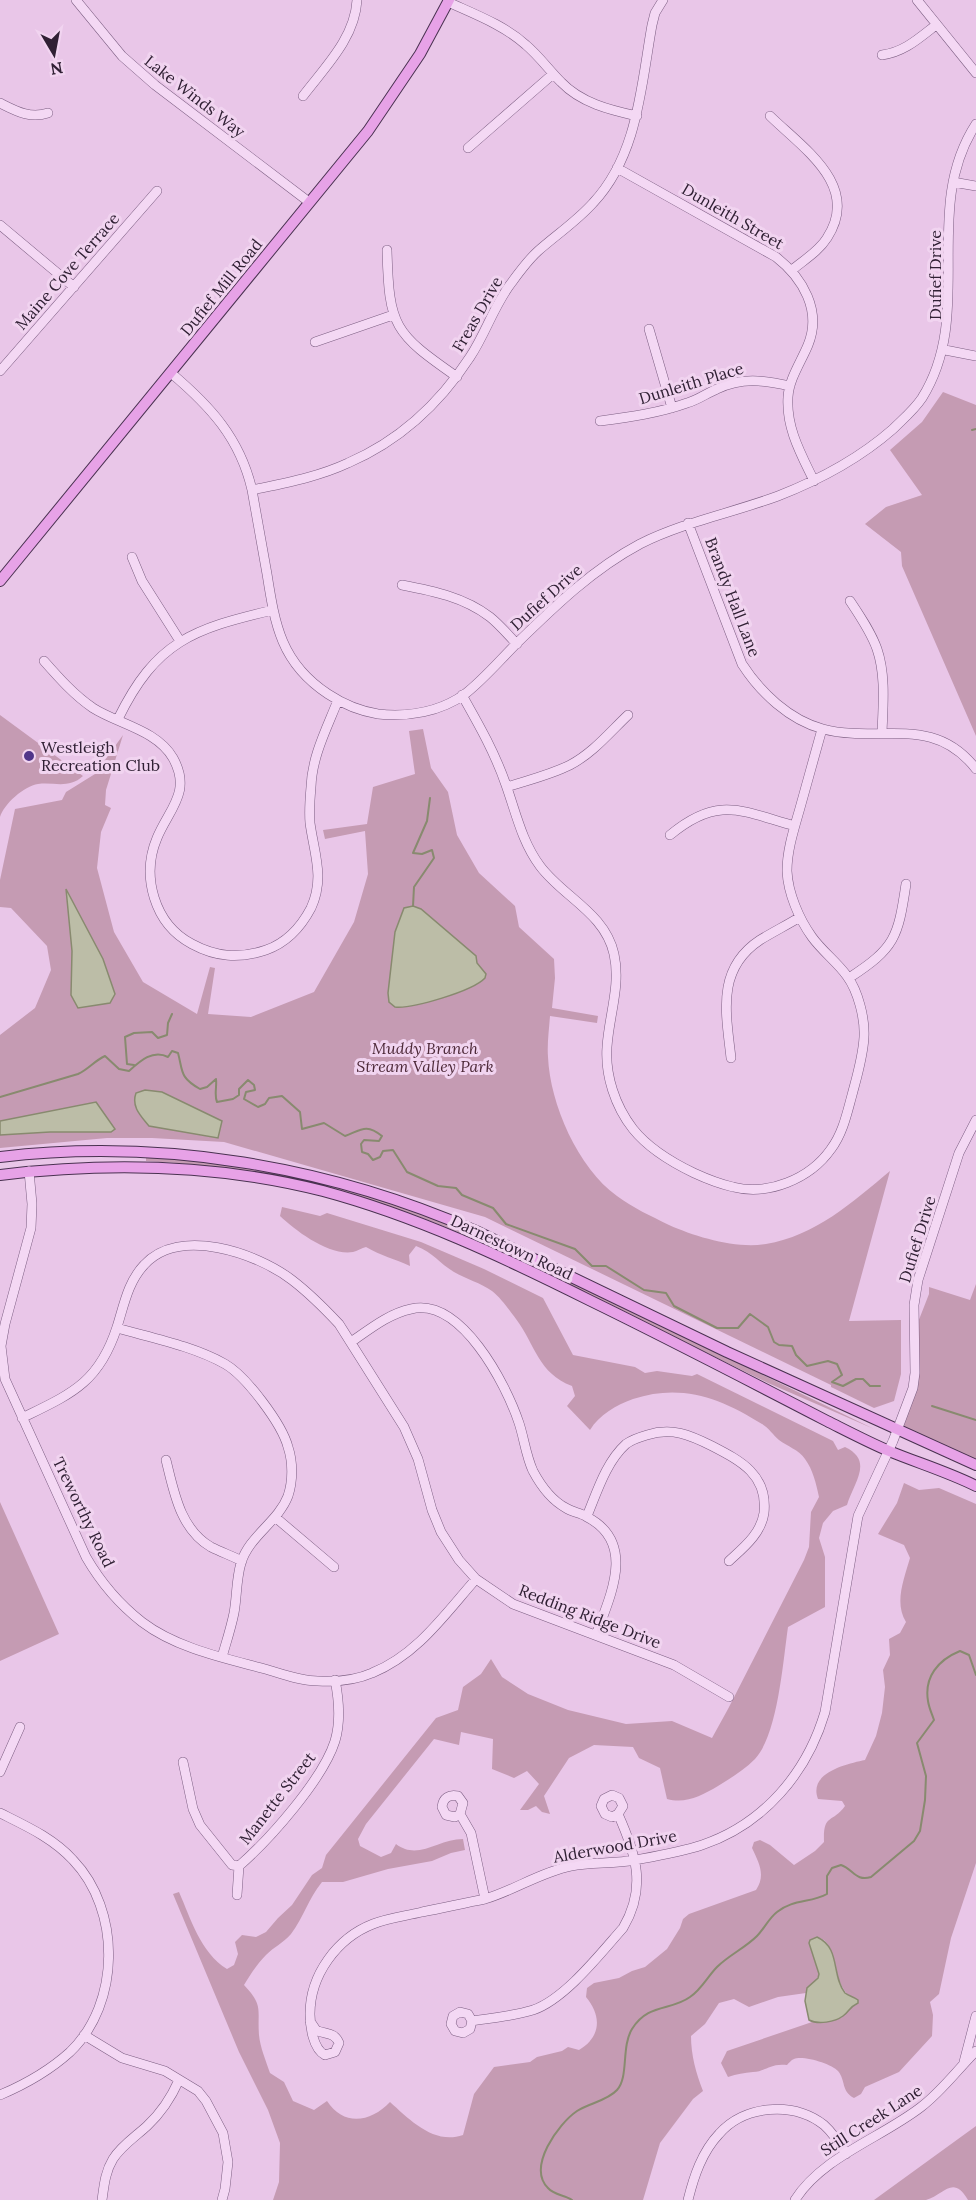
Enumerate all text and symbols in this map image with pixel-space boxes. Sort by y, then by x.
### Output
north arrow [24,24,84,84]
street label: Lake Winds Way [141,51,250,142]
text: N [49,58,64,80]
street label: Dunleith Street [679,179,788,254]
street label: Maine Cove Terrace [11,208,124,334]
street label: Dufief Drive [925,230,945,320]
street label: Dufief Mill Road [176,234,266,340]
street label: Freas Drive [447,272,507,355]
street label: Dunleith Place [636,358,746,408]
street label: Brandy Hall Lane [701,534,765,660]
street label: Dufief Drive [506,559,586,634]
place label: Westleigh Recreation Club [41,737,160,775]
marker: Westleigh Recreation Club [22,749,36,763]
park label: Muddy Branch Stream Valley Park [356,1038,494,1076]
street label: Dufief Drive [894,1193,940,1285]
street label: Darnestown Road [448,1210,576,1284]
street label: Treworthy Road [49,1454,119,1571]
street label: Redding Ridge Drive [516,1580,664,1652]
street label: Manette Street [235,1747,320,1848]
street label: Alderwood Drive [551,1825,678,1867]
street label: Still Creek Lane [817,2080,926,2160]

